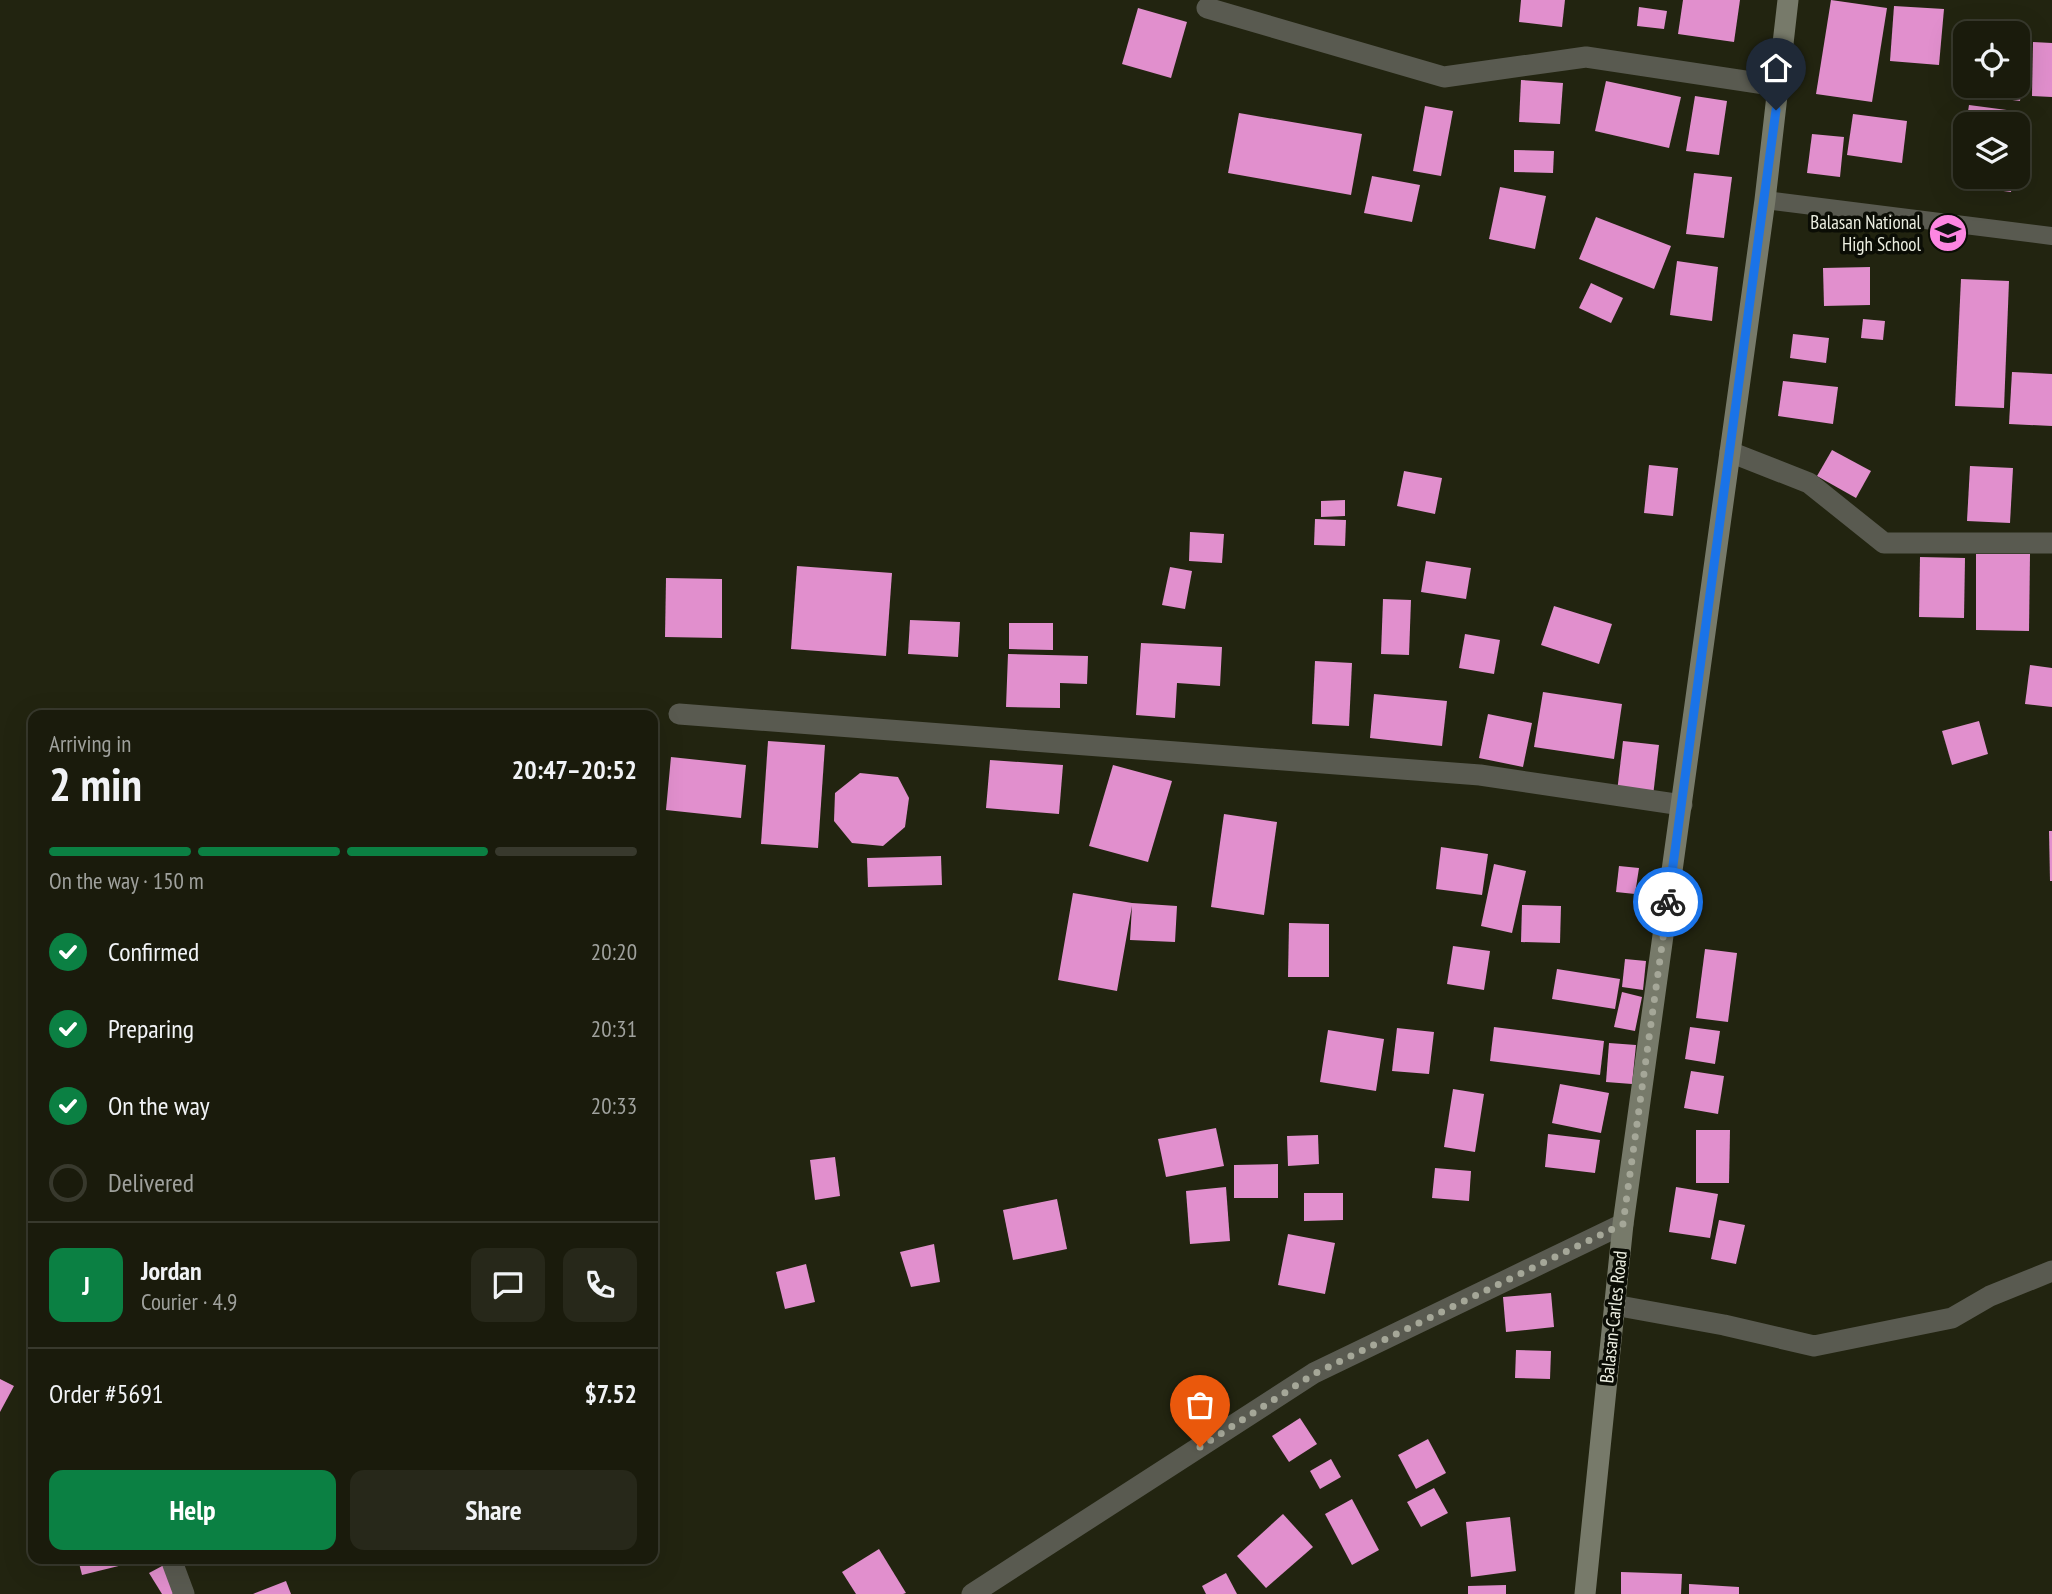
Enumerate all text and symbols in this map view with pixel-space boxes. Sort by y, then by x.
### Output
map controls [1953,21,2030,189]
button: locate [1953,21,2030,98]
pin [1746,38,1806,110]
icon: home [1757,49,1795,87]
button: layers [1953,112,2030,189]
place label: Balasan National High School [1810,210,1922,256]
school or university icon: Balasan National High School [1927,212,1969,254]
text: Arriving in [49,729,131,758]
text: 20:47–20:52 [512,753,637,786]
text: 2 min [49,754,142,814]
text: On the way · 150 m [49,866,204,895]
courier [1633,867,1703,937]
icon: bike [1649,883,1687,921]
icon: check [49,933,87,971]
text: Confirmed [108,935,199,968]
text: 20:20 [591,937,637,966]
icon: check [49,1010,87,1048]
text: Preparing [108,1012,194,1045]
text: 20:31 [591,1014,637,1043]
icon: check [49,1087,87,1125]
text: On the way [108,1089,210,1122]
text: 20:33 [591,1091,637,1120]
text: Delivered [108,1166,194,1199]
button: chat [471,1248,545,1322]
button: phone [563,1248,637,1322]
street label: Balasan-Carles Road [1594,1250,1632,1384]
text: Jordan [141,1254,202,1287]
text: J [82,1269,90,1302]
text: Courier · 4.9 [141,1287,237,1316]
pin [1170,1375,1230,1447]
text: Order #5691 [49,1377,164,1410]
text: $7.52 [584,1377,637,1410]
icon: bag [1181,1386,1219,1424]
button: Help [49,1470,336,1550]
button: Share [350,1470,637,1550]

